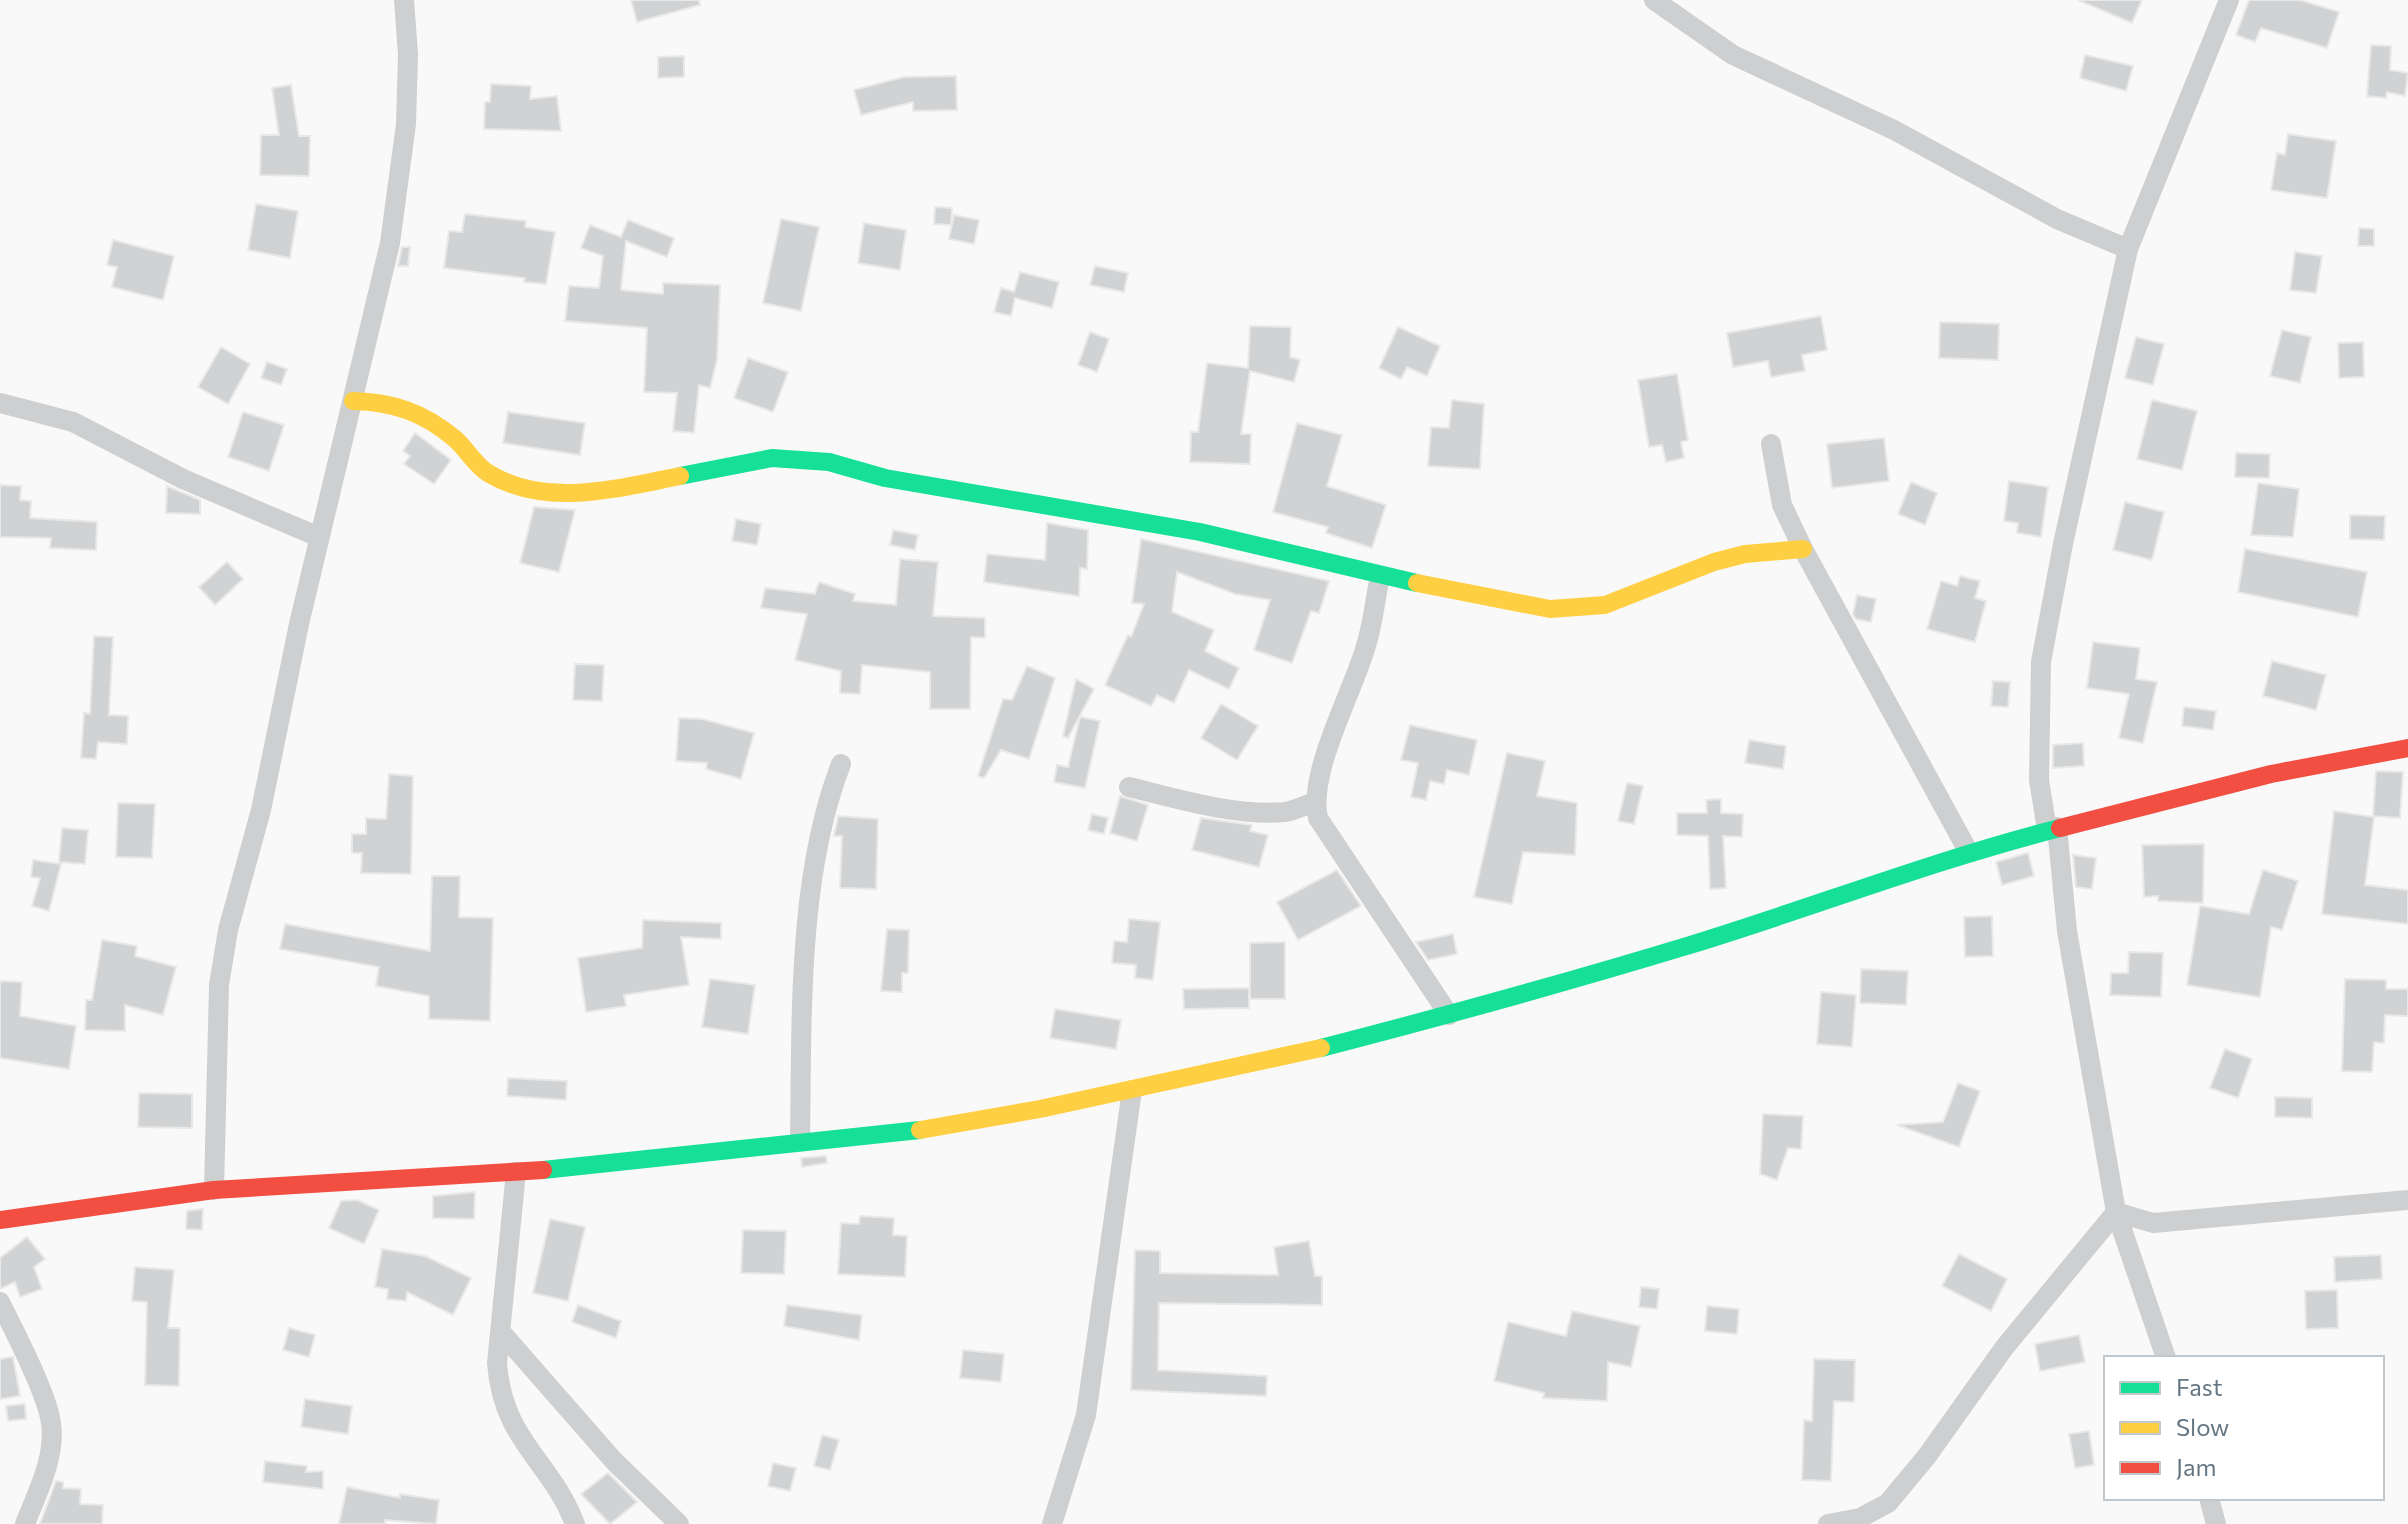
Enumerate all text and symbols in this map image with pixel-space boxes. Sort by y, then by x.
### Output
legend [2104,1356,2384,1500]
text: Fast [2176,1372,2223,1401]
text: Slow [2176,1412,2229,1441]
text: Jam [2176,1452,2216,1481]

